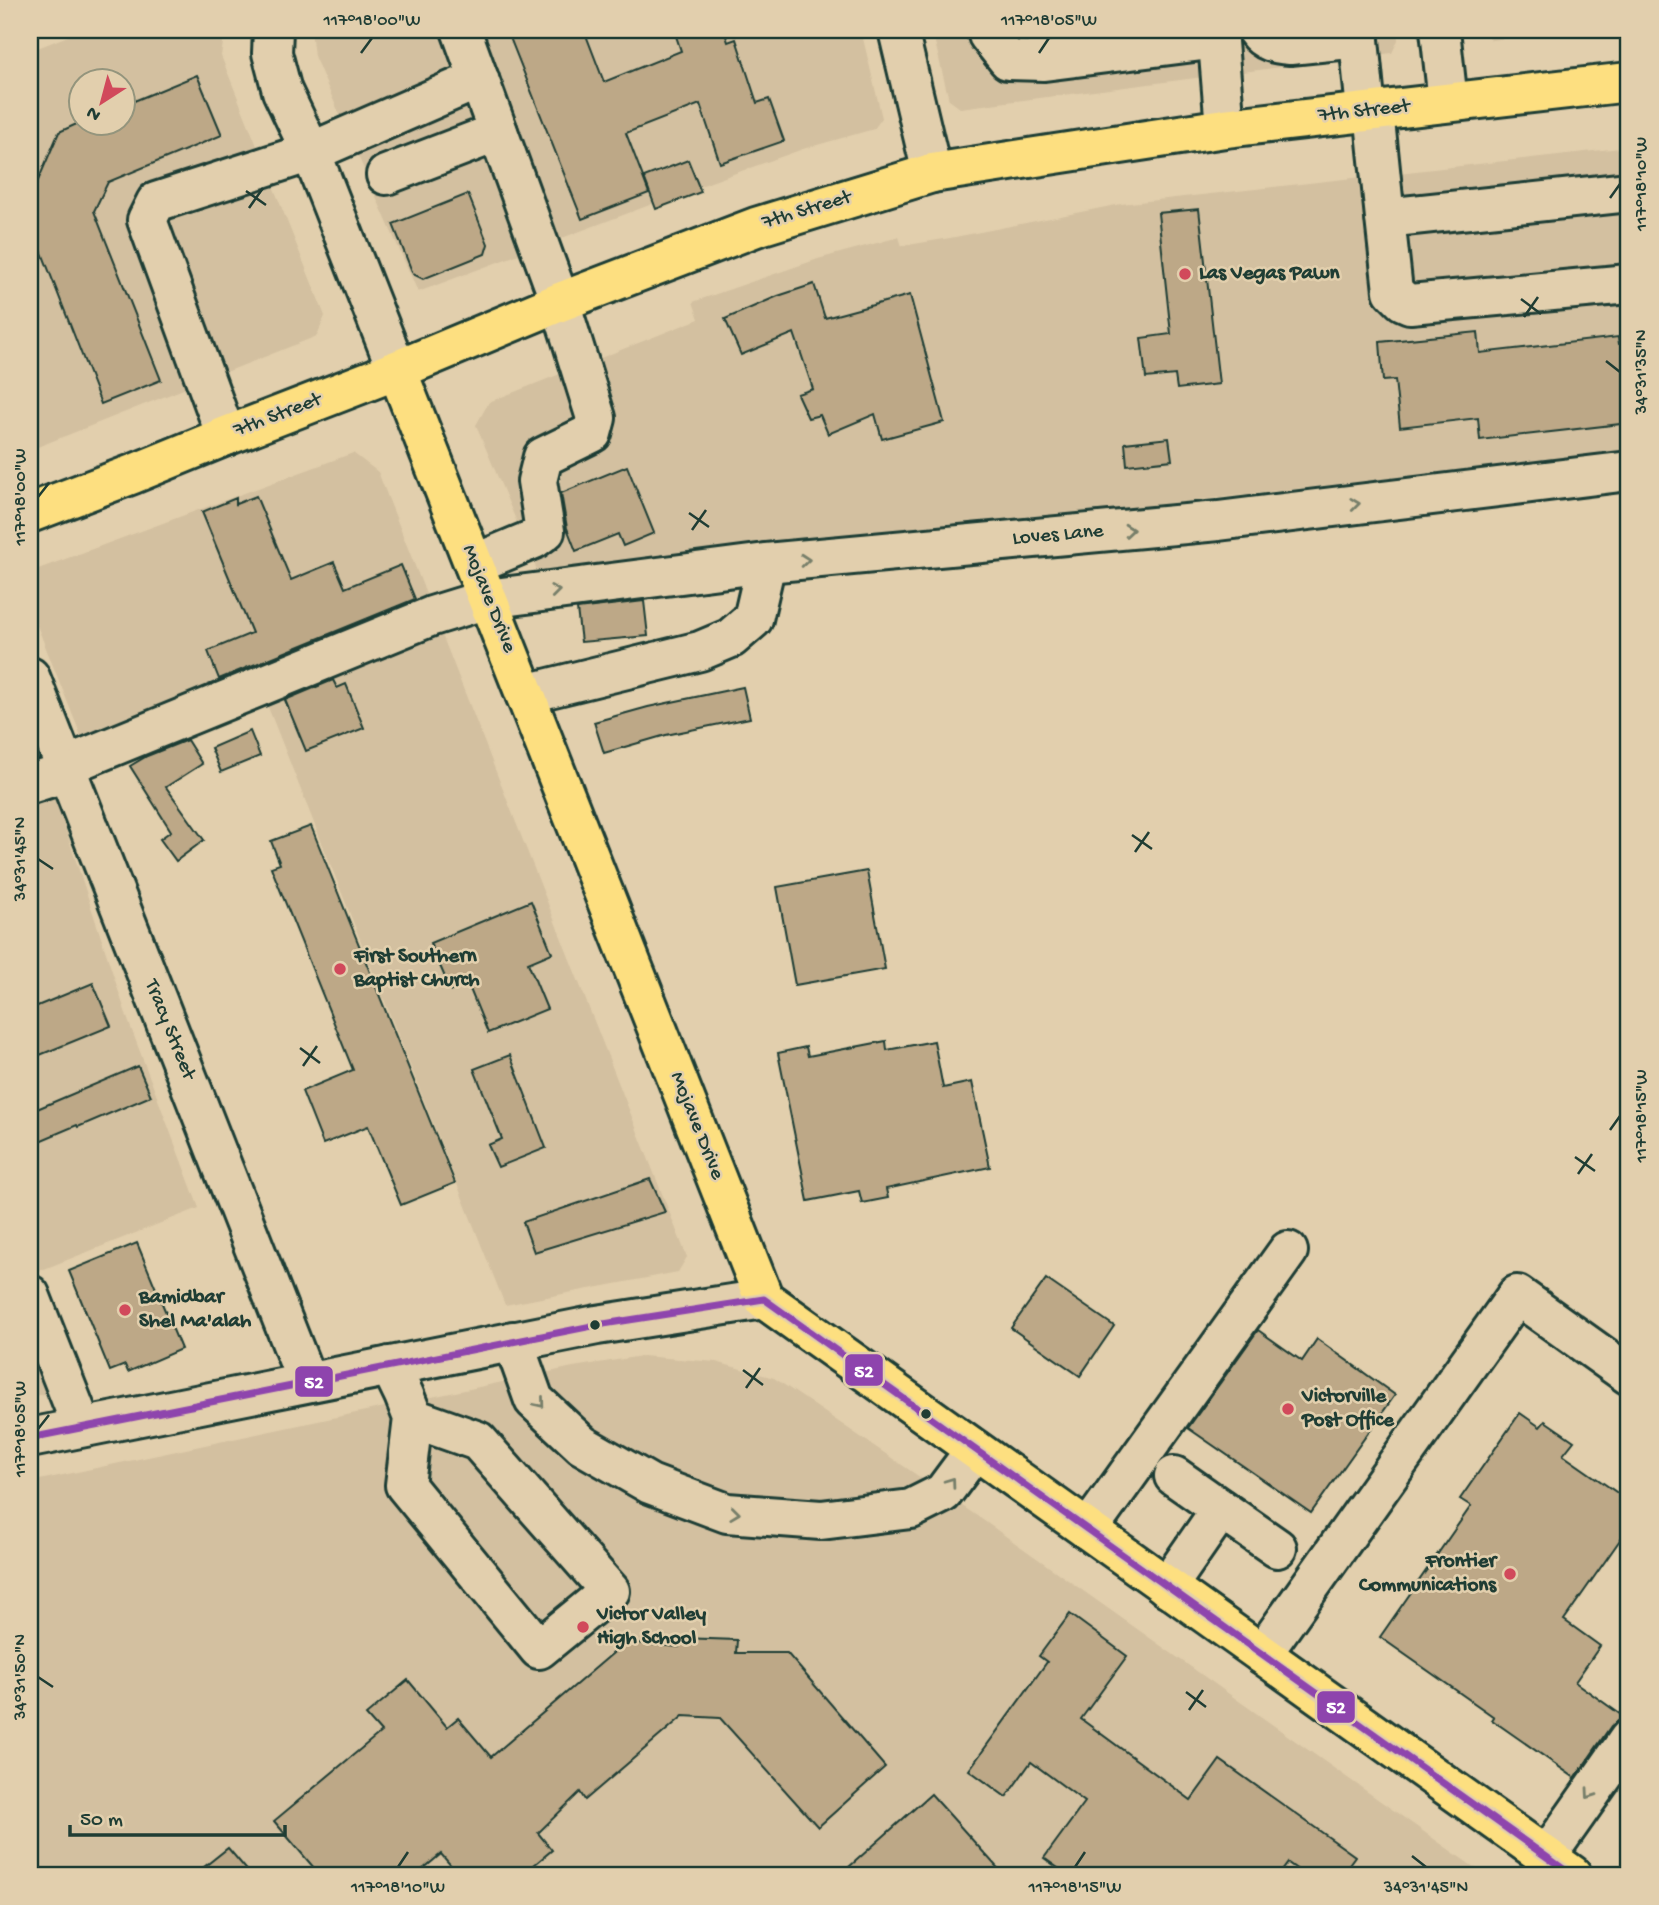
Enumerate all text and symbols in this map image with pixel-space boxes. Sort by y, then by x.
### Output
text: 117°18'00"W [323,11,420,32]
text: 117°18'05"W [1000,11,1097,32]
north arrow [66,66,136,136]
street label: 7th Street [1316,95,1413,129]
text: N [82,100,106,126]
text: 117°18'10"W [1632,137,1653,232]
street label: 7th Street [759,185,857,237]
place label: Las Vegas Pawn [1199,262,1340,287]
marker: Las Vegas Pawn [1177,266,1193,282]
text: 34°31'35"N [1632,329,1653,416]
street label: 7th Street [230,387,328,444]
text: 117°18'00"W [11,449,32,546]
one-way arrow [1350,497,1361,512]
street label: Loves Lane [1011,519,1106,552]
one-way arrow [1123,522,1135,537]
street label: Mojave Drive [455,541,521,658]
one-way arrow [800,553,811,568]
one-way arrow [549,583,561,598]
text: 34°31'45"N [11,817,32,902]
place label: First Southern Baptist Church [353,945,480,994]
marker: First Southern Baptist Church [332,961,348,977]
street label: Tracy Street [137,975,201,1086]
street label: Mojave Drive [663,1068,729,1185]
text: 117°18'15"W [1632,1069,1653,1164]
place label: Bamidbar Shel Ma'alah [138,1286,252,1335]
marker: Bamidbar Shel Ma'alah [117,1302,133,1318]
unlabelled marker [588,1318,602,1332]
line badge: 52 [844,1353,884,1387]
text: 52 [854,1362,874,1385]
line badge: 52 [294,1365,334,1398]
text: 52 [304,1373,324,1396]
text: 117°18'05"W [11,1381,32,1478]
place label: Victorville Post Office [1301,1385,1395,1434]
one-way arrow [532,1395,544,1408]
marker: Victorville Post Office [1280,1401,1296,1417]
unlabelled marker [919,1407,933,1421]
one-way arrow [943,1477,955,1490]
one-way arrow [729,1505,741,1520]
place label: Frontier Communications [1358,1550,1499,1599]
marker: Frontier Communications [1502,1566,1518,1582]
place label: Victor Valley High School [596,1603,707,1652]
marker: Victor Valley High School [575,1619,591,1635]
text: 34°31'50"N [11,1634,32,1721]
line badge: 52 [1316,1690,1356,1724]
text: 52 [1326,1698,1346,1721]
one-way arrow [1586,1786,1598,1799]
scale bar [70,1793,285,1837]
text: 50 m [80,1809,123,1834]
text: 117°18'10"W [350,1878,445,1899]
text: 117°18'15"W [1027,1878,1122,1899]
text: 34°31'45"N [1383,1878,1468,1899]

